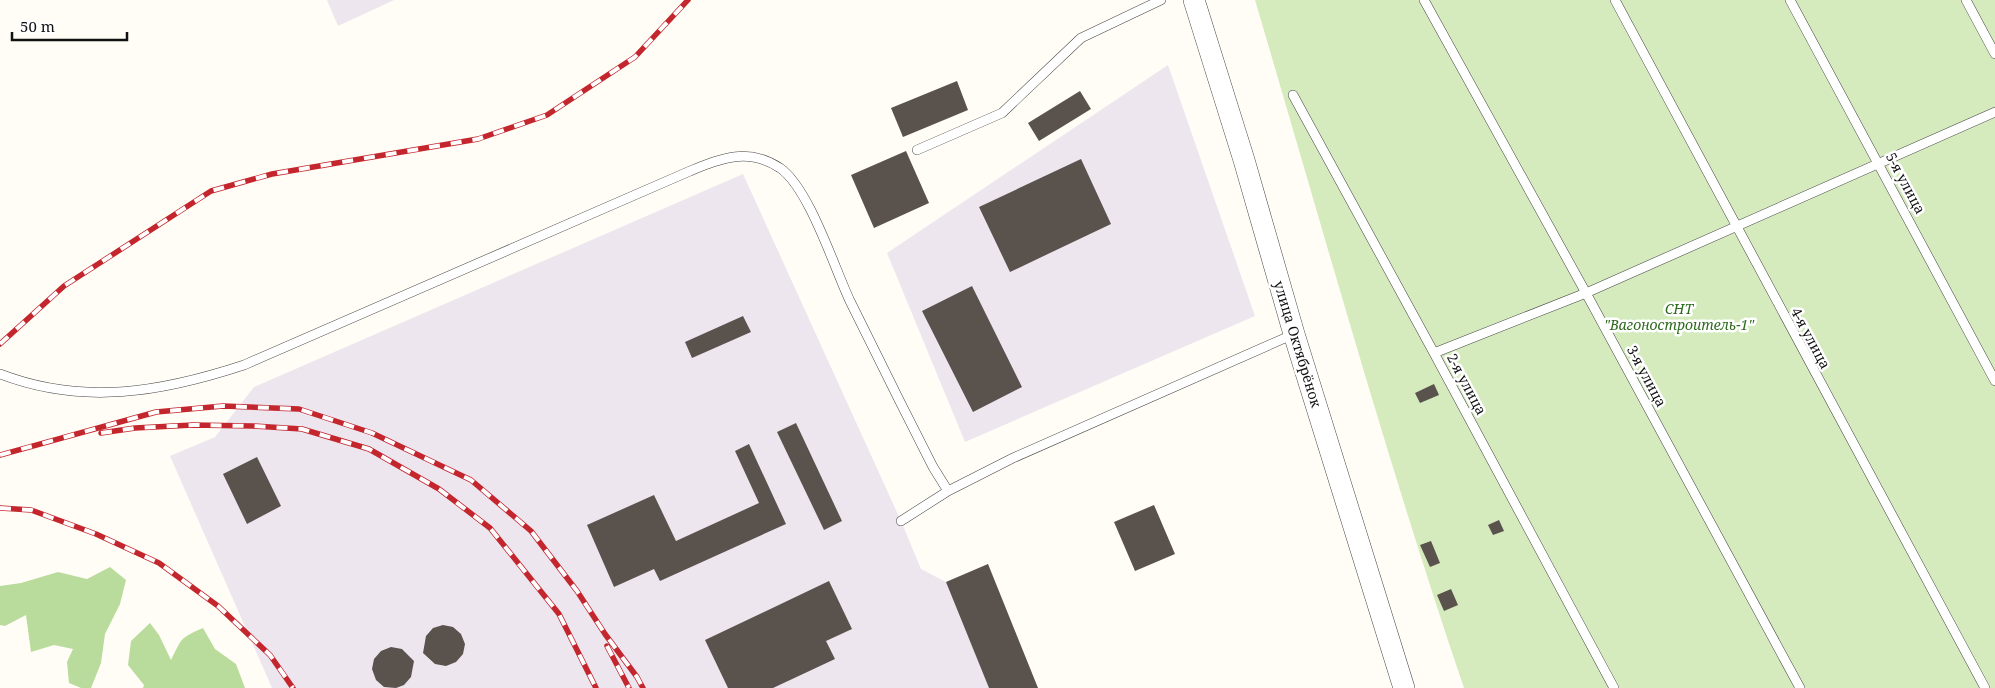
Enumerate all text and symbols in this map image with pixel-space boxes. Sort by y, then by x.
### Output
scale bar [12,10,128,42]
text: 50 m [20,16,55,36]
street label: 5-я улица [1882,149,1930,217]
street label: улица Октябрёнок [1270,278,1326,410]
park label: СНТ "Вагоностроитель-1" [1604,299,1755,334]
street label: 4-я улица [1787,304,1835,372]
street label: 3-я улица [1623,342,1671,410]
street label: 2-я улица [1443,350,1491,418]

